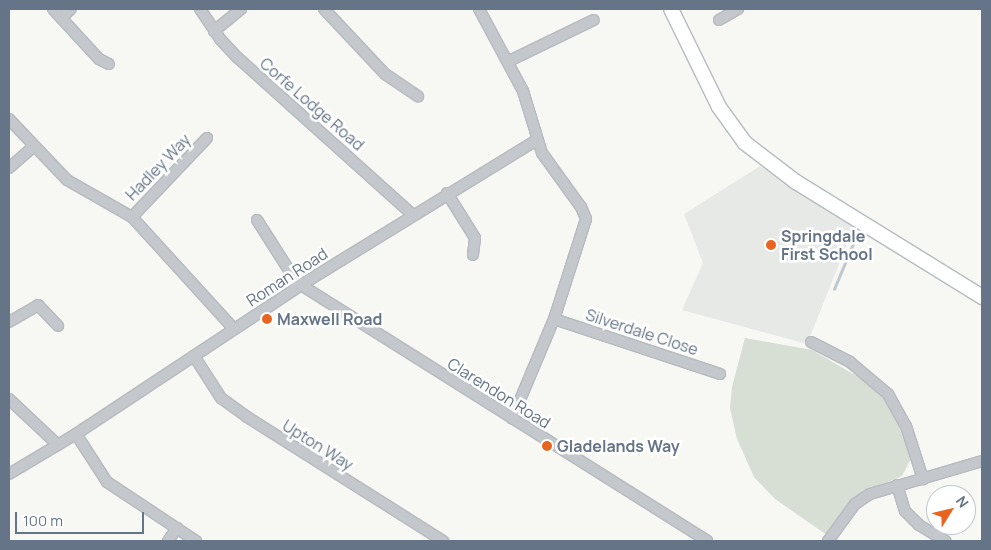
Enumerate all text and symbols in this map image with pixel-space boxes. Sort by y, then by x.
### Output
street label: Corfe Lodge Road [256,54,368,154]
street label: Hadley Way [122,130,194,204]
place label: Springdale First School [781,226,873,264]
marker: Springdale First School [765,239,777,251]
street label: Roman Road [243,244,331,310]
street label: Silverdale Close [583,305,701,359]
place label: Maxwell Road [277,309,382,329]
marker: Maxwell Road [261,313,273,325]
street label: Clarendon Road [444,354,554,432]
street label: Upton Way [279,416,357,474]
place label: Gladelands Way [557,436,680,456]
marker: Gladelands Way [541,440,553,452]
north arrow [926,485,976,535]
text: N [952,492,973,511]
scale bar [18,502,146,534]
text: 100 m [23,510,63,531]

